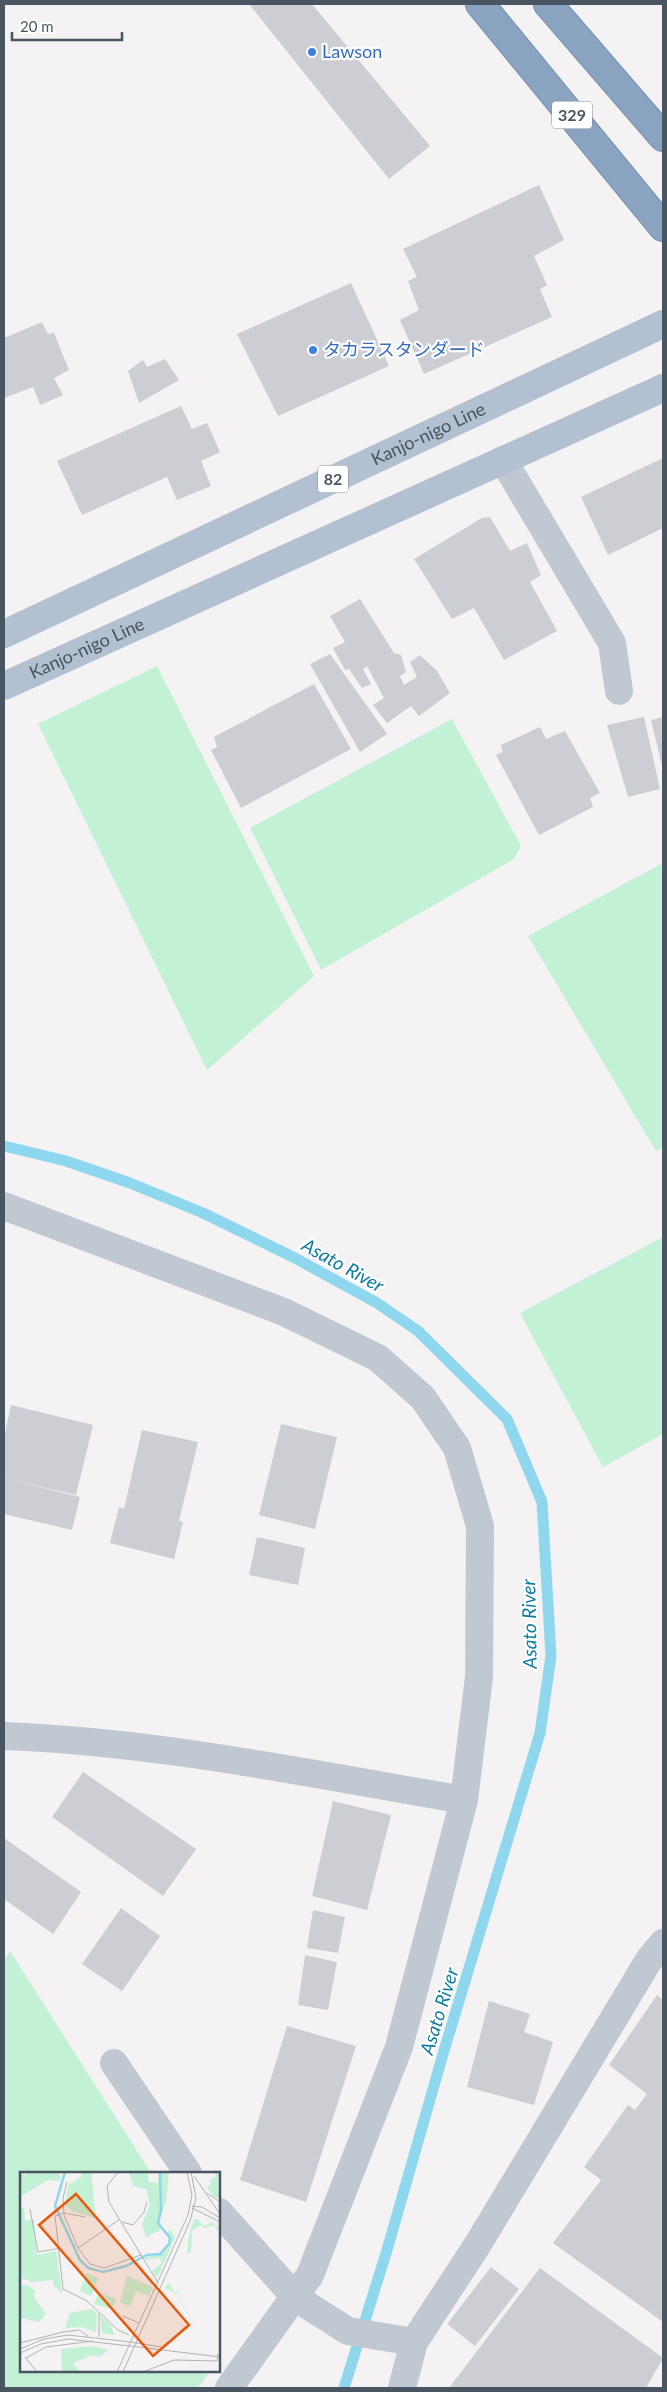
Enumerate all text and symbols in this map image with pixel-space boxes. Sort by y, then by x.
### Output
scale bar [12,10,122,42]
text: 20 m [20,17,54,35]
place label: Lawson [322,40,382,62]
marker: Lawson [306,46,318,58]
road number: 329 [552,102,592,128]
place label: タカラスタンダード [323,338,485,360]
marker: タカラスタンダード [307,344,319,356]
street label: Kanjo-nigo Line [367,397,489,470]
road number: 82 [318,466,348,492]
street label: Kanjo-nigo Line [26,612,147,683]
water label: Asato River [297,1232,389,1297]
water label: Asato River [516,1578,541,1670]
water label: Asato River [414,1964,463,2058]
inset map [20,2172,220,2372]

